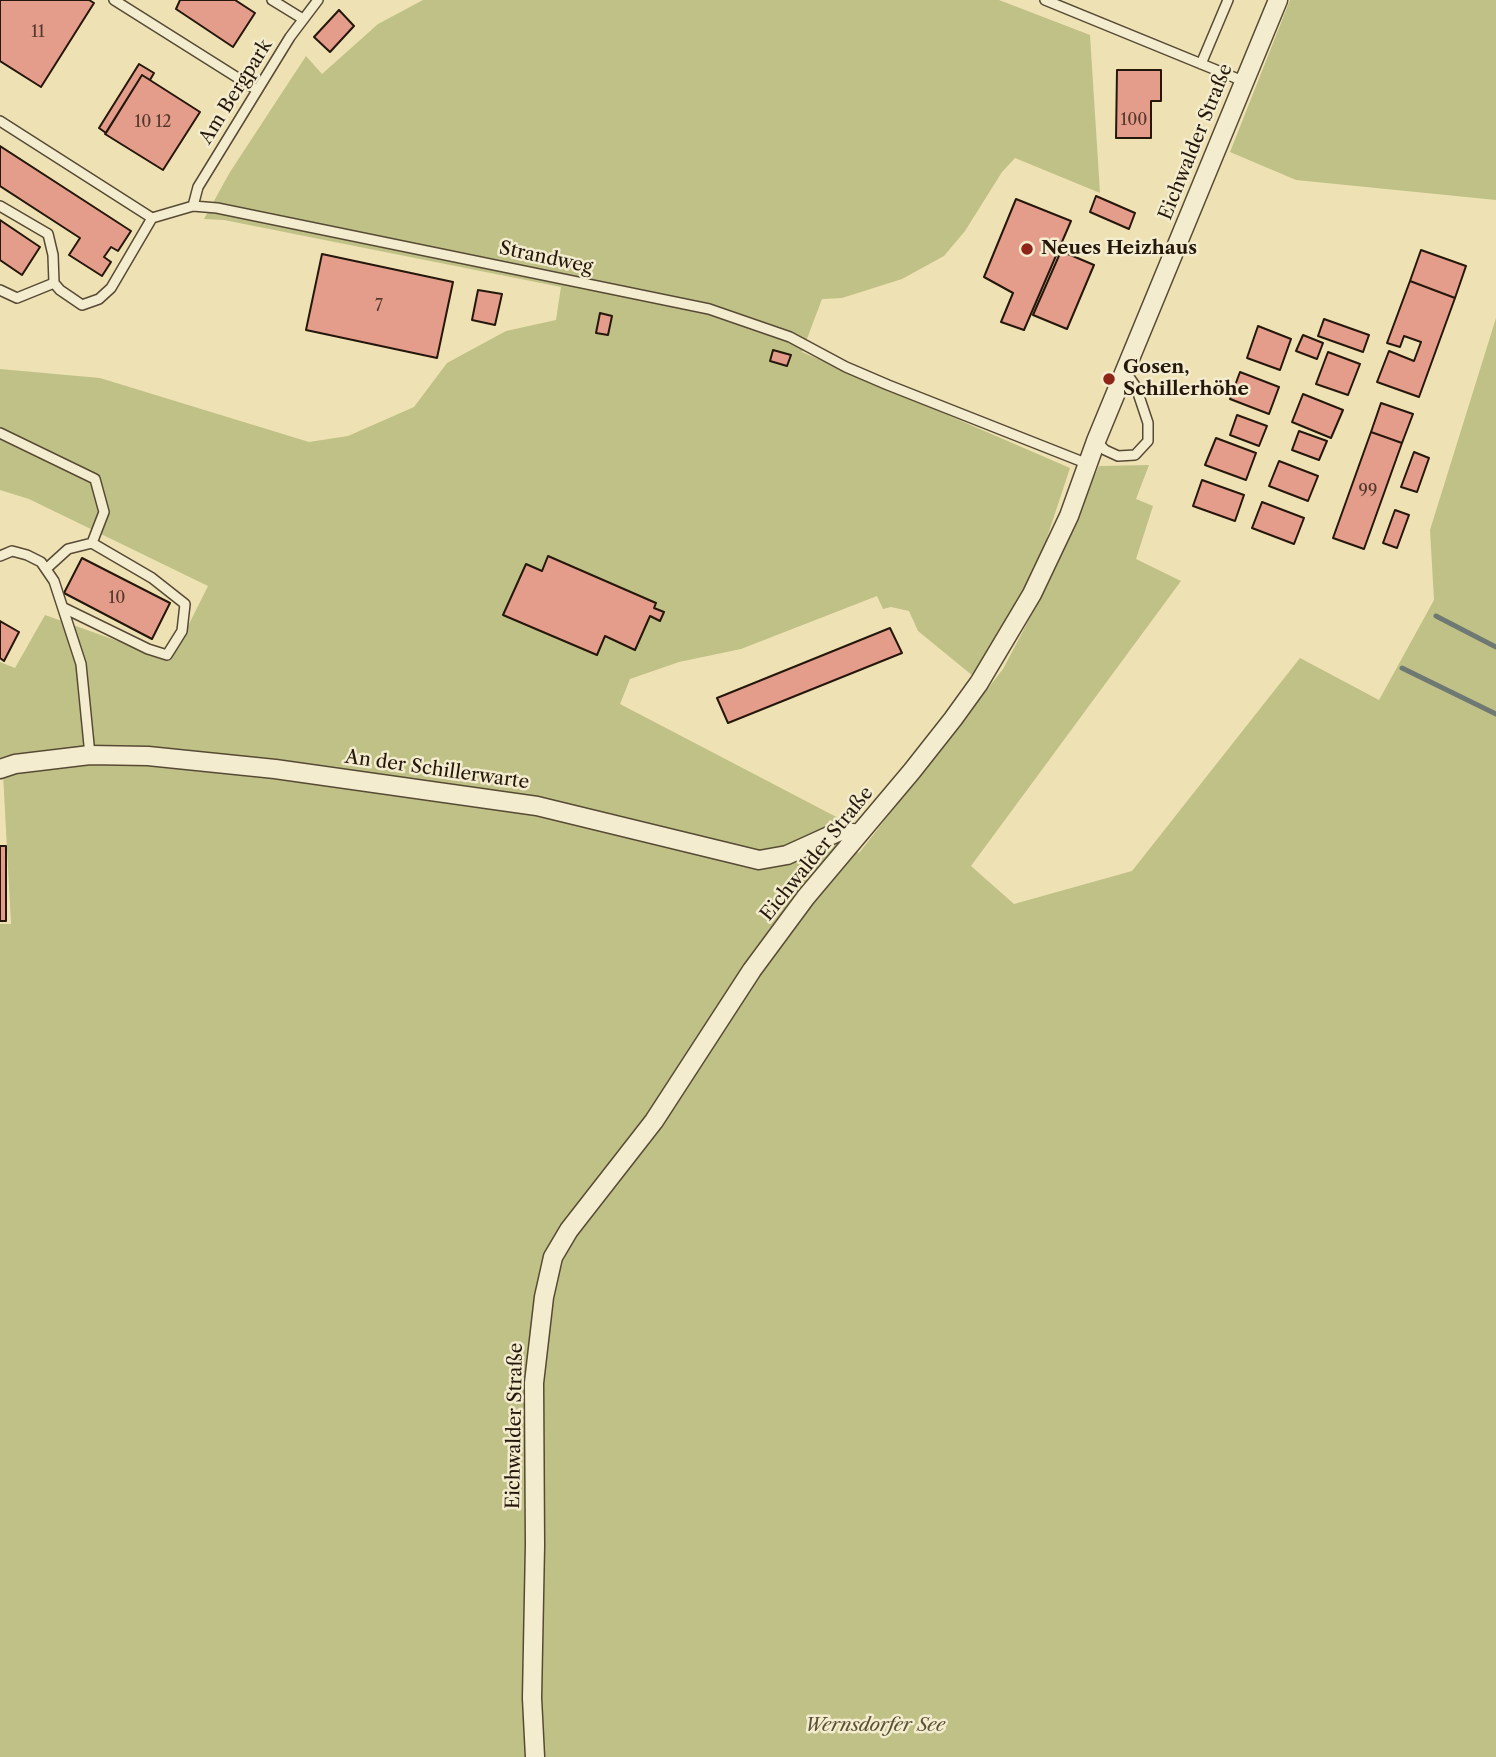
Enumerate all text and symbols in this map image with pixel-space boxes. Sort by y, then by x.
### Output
house number: 11 [31,22,45,42]
street label: Am Bergpark [195,35,277,149]
street label: Eichwalder Straße [1154,61,1238,223]
house number: 100 [1120,110,1148,130]
house number: 10 12 [134,112,172,132]
street label: Strandweg [497,237,595,279]
place label: Neues Heizhaus [1041,238,1197,260]
marker: Neues Heizhaus [1019,241,1035,257]
house number: 7 [375,296,383,316]
place label: Gosen, Schillerhöhe [1123,357,1249,401]
marker: Gosen, Schillerhöhe [1101,371,1117,387]
house number: 99 [1359,481,1377,501]
house number: 10 [109,588,125,608]
street label: An der Schillerwarte [343,746,531,794]
street label: Eichwalder Straße [756,782,878,926]
street label: Eichwalder Straße [502,1343,528,1509]
park label: Wernsdorfer See [805,1715,945,1737]

